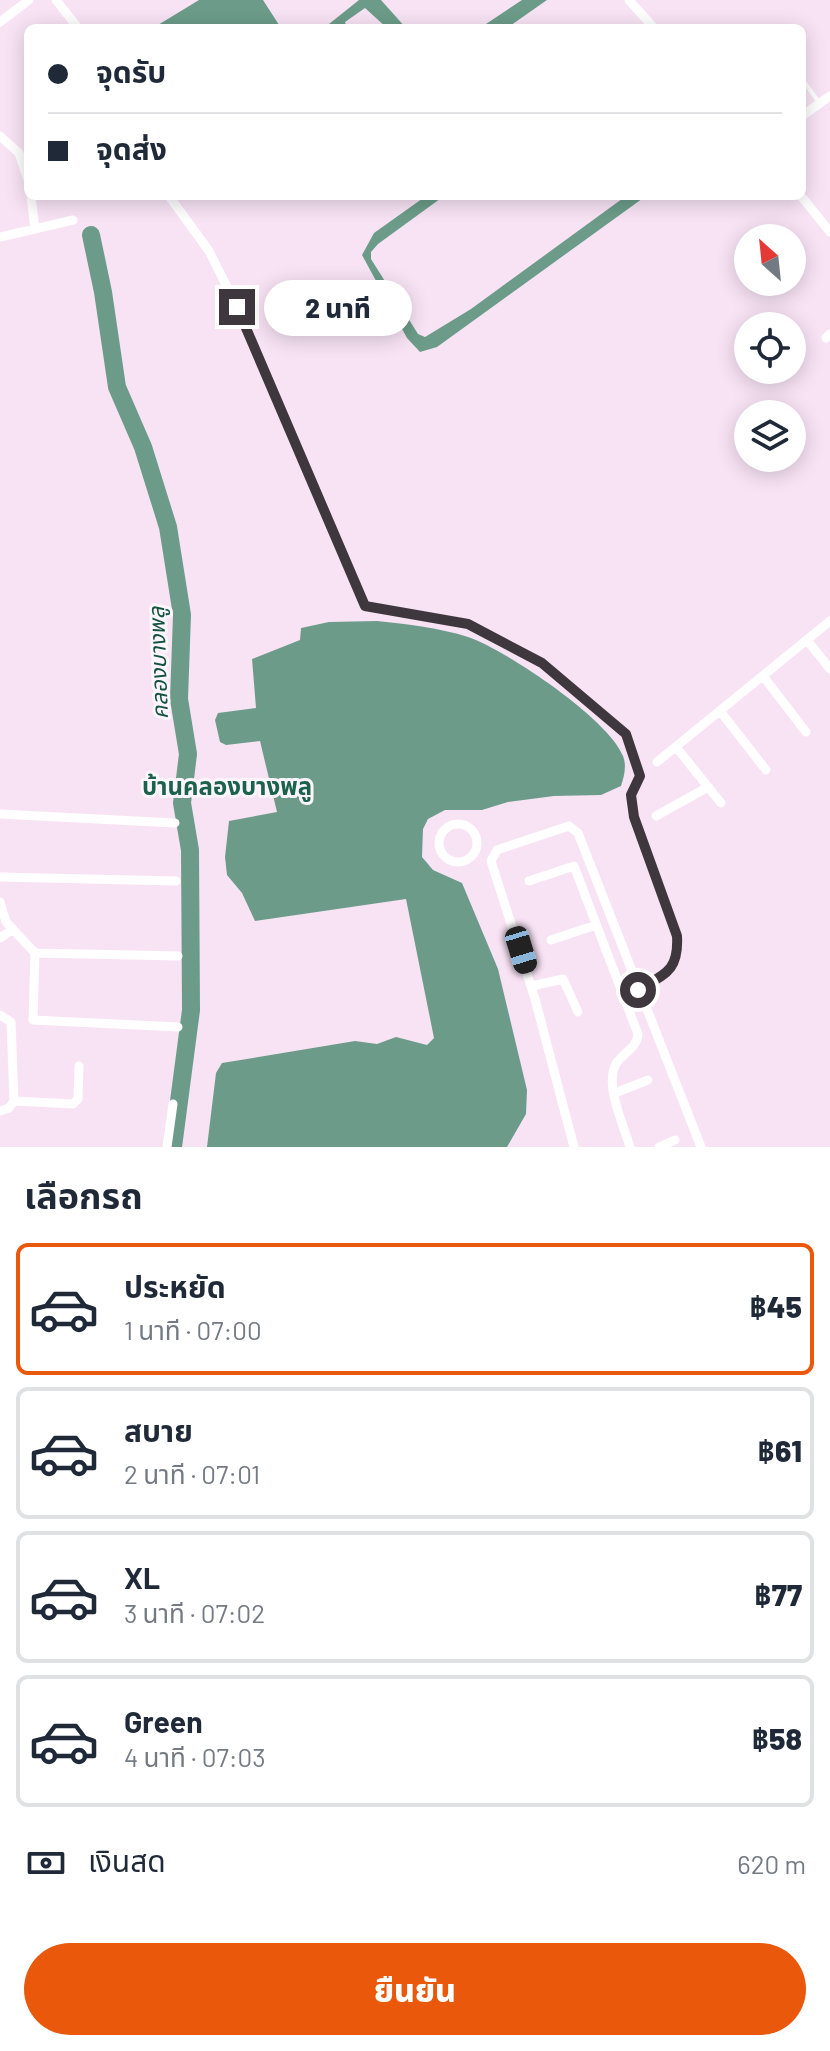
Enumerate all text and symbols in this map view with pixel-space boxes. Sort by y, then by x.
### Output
text: จุดรับ [96,53,166,89]
text: จุดส่ง [96,130,167,166]
north arrow [734,224,806,296]
map controls [734,224,806,472]
callout: 2 นาที [265,279,413,335]
route end [219,289,255,325]
text: 2 นาที [305,292,371,323]
button: locate [734,312,806,384]
button: layers [734,400,806,472]
water label: คลองบางพลู [142,605,174,720]
district label: บ้านคลองบางพลู [142,771,312,802]
car [503,924,539,976]
route start [620,972,656,1008]
text: เลือกรถ [24,1173,143,1216]
text: ประหยัด [124,1268,226,1304]
icon: car [28,1273,100,1345]
text: ฿45 [749,1288,802,1324]
text: 1 นาที · 07:00 [124,1314,262,1345]
text: สบาย [124,1412,193,1448]
icon: car [28,1417,100,1489]
text: ฿61 [758,1432,802,1468]
text: 2 นาที · 07:01 [124,1458,260,1489]
text: XL [124,1559,160,1595]
icon: car [28,1561,100,1633]
text: ฿77 [754,1576,802,1612]
text: 3 นาที · 07:02 [124,1597,265,1628]
text: Green [124,1703,203,1739]
icon: car [28,1705,100,1777]
text: ฿58 [752,1720,802,1756]
text: 4 นาที · 07:03 [124,1741,266,1772]
icon: cash [24,1841,68,1885]
text: เงินสด [88,1842,166,1878]
text: 620 m [737,1848,806,1879]
button: ยืนยัน [24,1943,806,2035]

